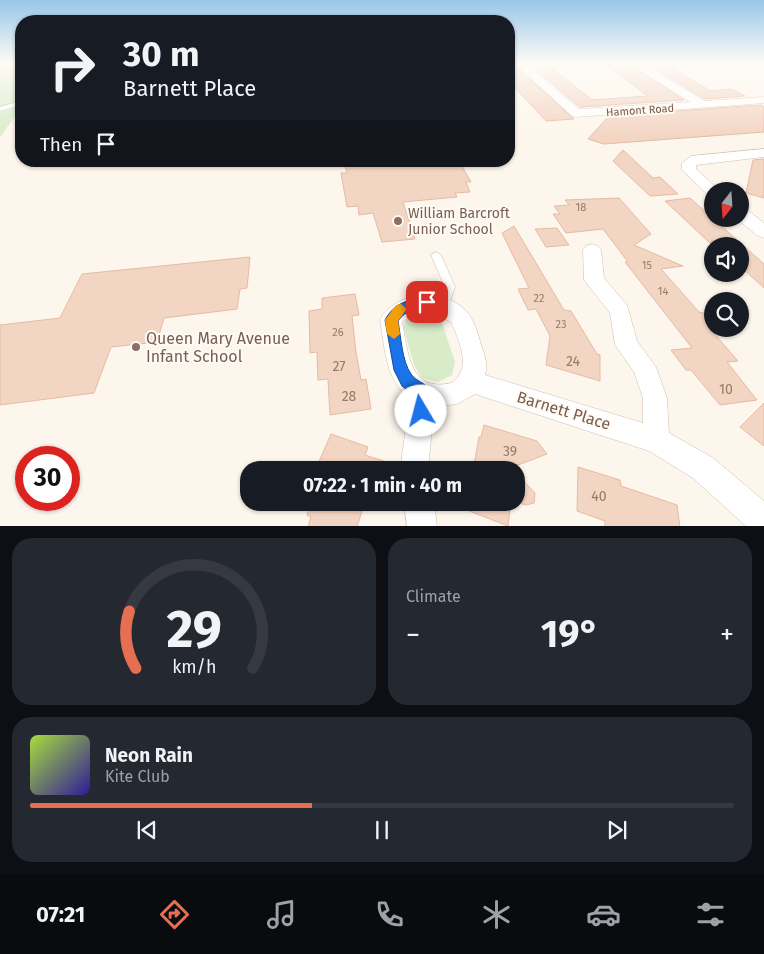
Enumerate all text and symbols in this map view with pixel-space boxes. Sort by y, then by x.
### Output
text: 30 m [123,33,200,75]
icon: right [40,35,105,100]
text: Barnett Place [123,75,256,102]
street label: Hamont Road [606,102,674,119]
icon: arrive [92,130,120,158]
text: Then [40,133,82,156]
north arrow [704,182,749,228]
map controls [704,182,749,337]
house number: 18 [576,201,586,214]
place label: William Barcroft Junior School [408,205,511,238]
marker: William Barcroft Junior School [392,215,404,227]
button: sound [704,237,749,282]
house number: 15 [642,259,653,272]
pin [406,281,448,323]
house number: 14 [658,285,668,298]
icon: arrive [413,288,441,316]
house number: 22 [534,292,544,305]
button: search [704,292,749,337]
house number: 23 [556,318,566,331]
house number: 26 [332,326,344,339]
place label: Queen Mary Avenue Infant School [146,329,290,366]
marker: Queen Mary Avenue Infant School [130,341,142,353]
house number: 24 [566,353,581,370]
house number: 27 [332,358,346,375]
house number: 10 [719,381,733,398]
position arrow [394,384,446,436]
street label: Barnett Place [515,387,613,434]
house number: 28 [342,388,357,405]
house number: 39 [503,443,517,460]
speed limit sign: 30 [15,446,80,511]
text: 07:22 · 1 min · 40 m [303,474,462,497]
house number: 40 [591,488,607,505]
text: Climate [406,587,461,606]
text: 29 [166,598,222,661]
text: 19° [541,611,599,657]
text: − [406,618,420,651]
text: + [720,618,734,651]
text: km/h [172,656,216,678]
text: Neon Rain [105,744,193,767]
text: Kite Club [105,767,170,786]
icon: previous [133,816,161,844]
icon: pause [368,816,396,844]
icon: next [603,816,631,844]
icon: directions [157,897,192,932]
icon: music [264,897,299,932]
icon: phone [372,897,407,932]
icon: climate [479,897,514,932]
icon: car [586,897,621,932]
icon: filters [693,897,728,932]
text: 07:21 [36,901,85,928]

